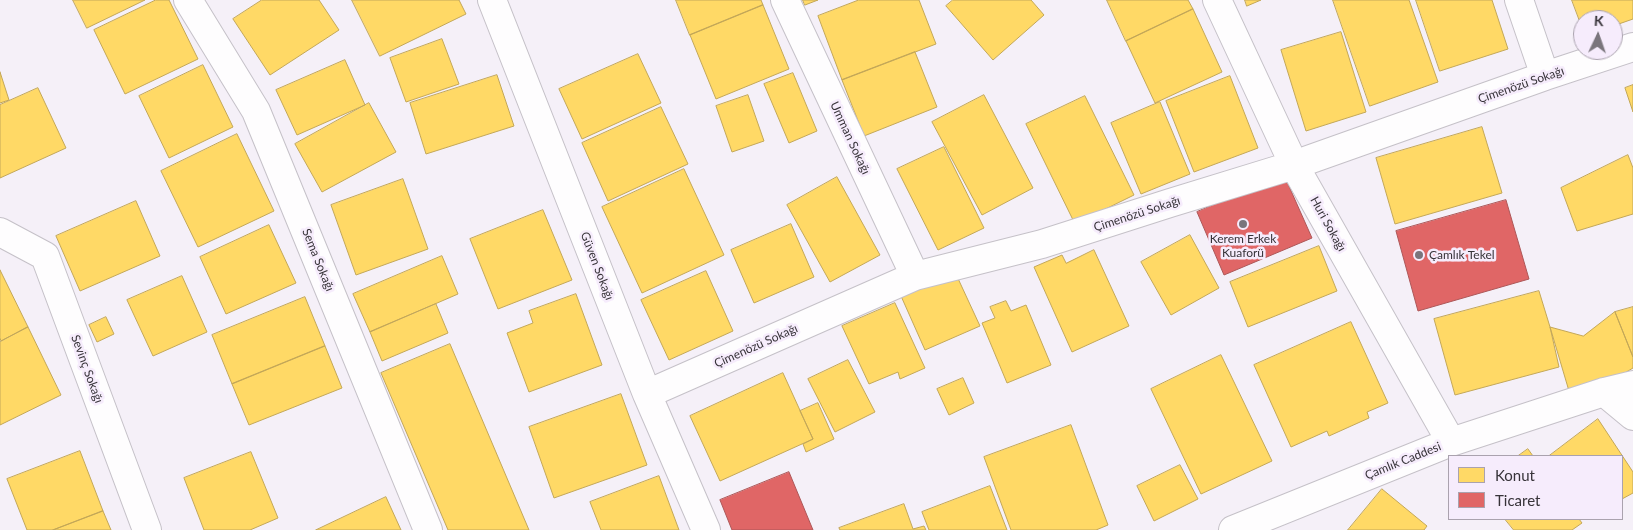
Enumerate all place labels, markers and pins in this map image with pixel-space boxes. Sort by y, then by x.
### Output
marker: Kerem Erkek Kuaforü [1237,218,1249,230]
place label: Kerem Erkek Kuaforü [1210,232,1276,260]
place label: Çamlık Tekel [1429,248,1495,262]
marker: Çamlık Tekel [1413,249,1425,261]

